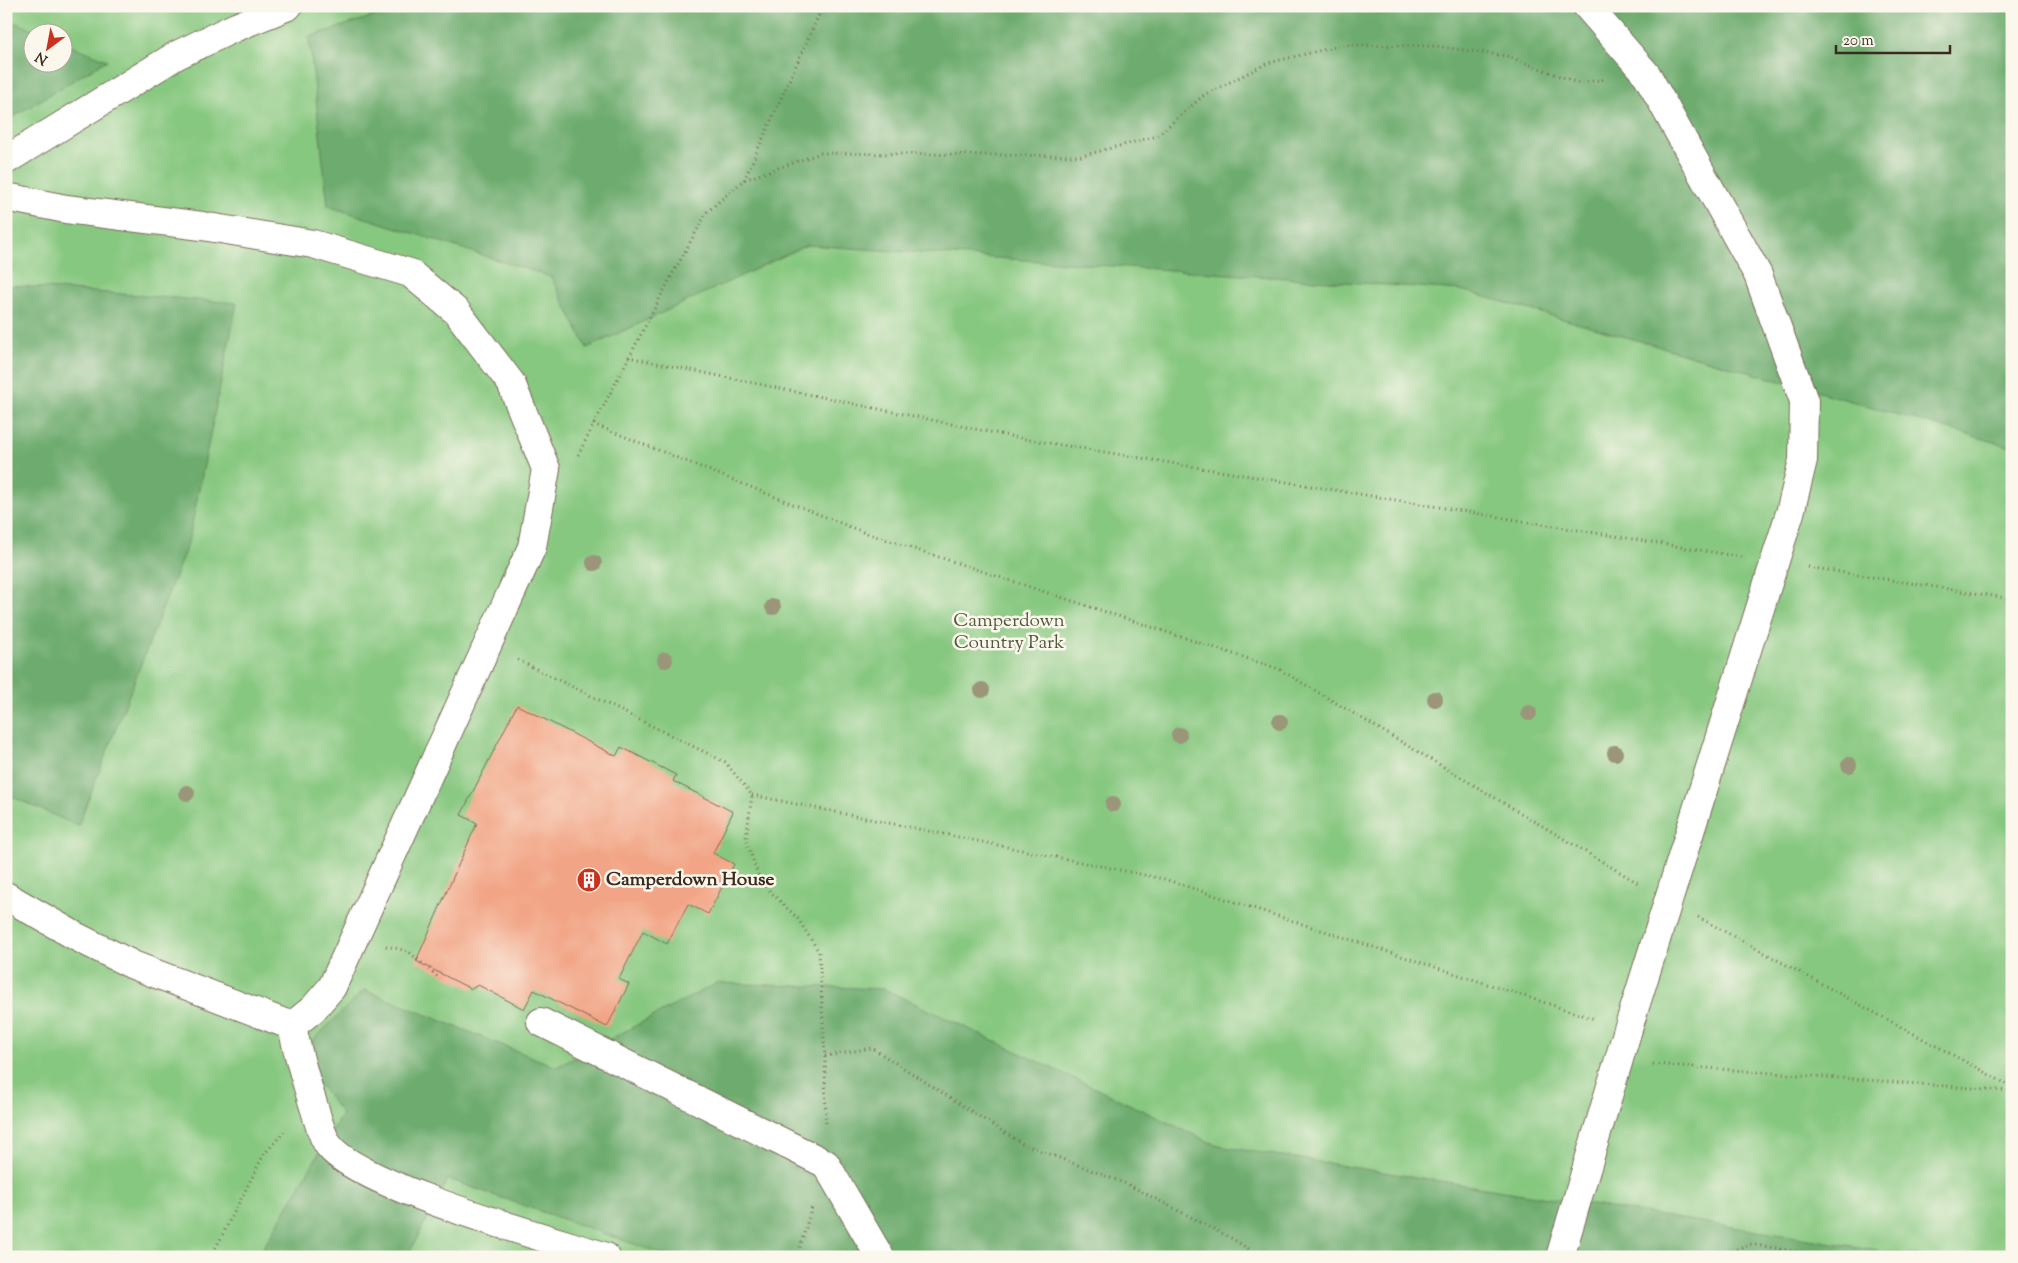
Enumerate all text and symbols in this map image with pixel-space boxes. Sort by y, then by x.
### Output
north arrow [22,22,72,72]
scale bar [1836,22,1949,54]
text: 20 m [1843,31,1874,52]
text: N [32,46,52,69]
park label: Camperdown Country Park [953,608,1065,657]
building icon: Camperdown House [576,867,602,893]
place label: Camperdown House [606,867,775,894]

